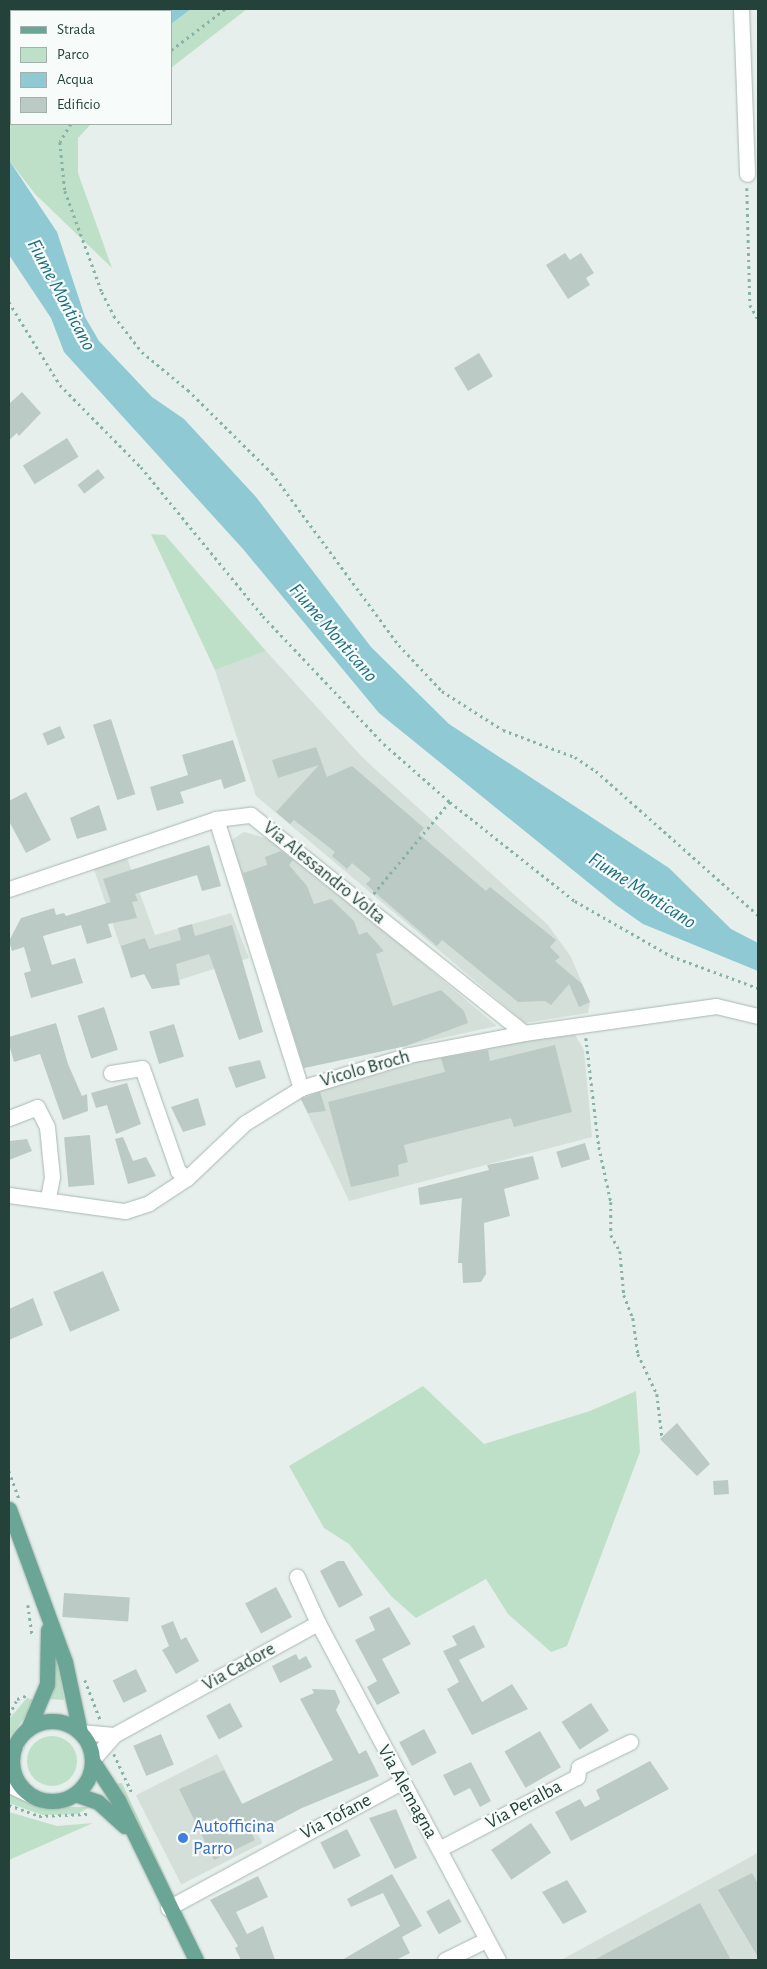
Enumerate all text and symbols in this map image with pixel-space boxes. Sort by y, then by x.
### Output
legend [10,10,172,125]
text: Strada [57,22,95,37]
text: Parco [57,47,89,62]
text: Acqua [57,72,93,87]
text: Edificio [57,97,100,112]
water label: Fiume Monticano [21,235,101,355]
water label: Fiume Monticano [284,579,382,687]
street label: Via Alessandro Volta [258,817,390,929]
water label: Fiume Monticano [584,847,700,935]
street label: Vicolo Broch [318,1045,412,1093]
street label: Via Cadore [199,1638,279,1696]
street label: Via Alemagna [372,1741,442,1843]
street label: Via Peralba [482,1775,566,1835]
street label: Via Tofane [297,1789,375,1845]
place label: Autofficina Parro [193,1816,275,1860]
marker: Autofficina Parro [177,1832,189,1844]

